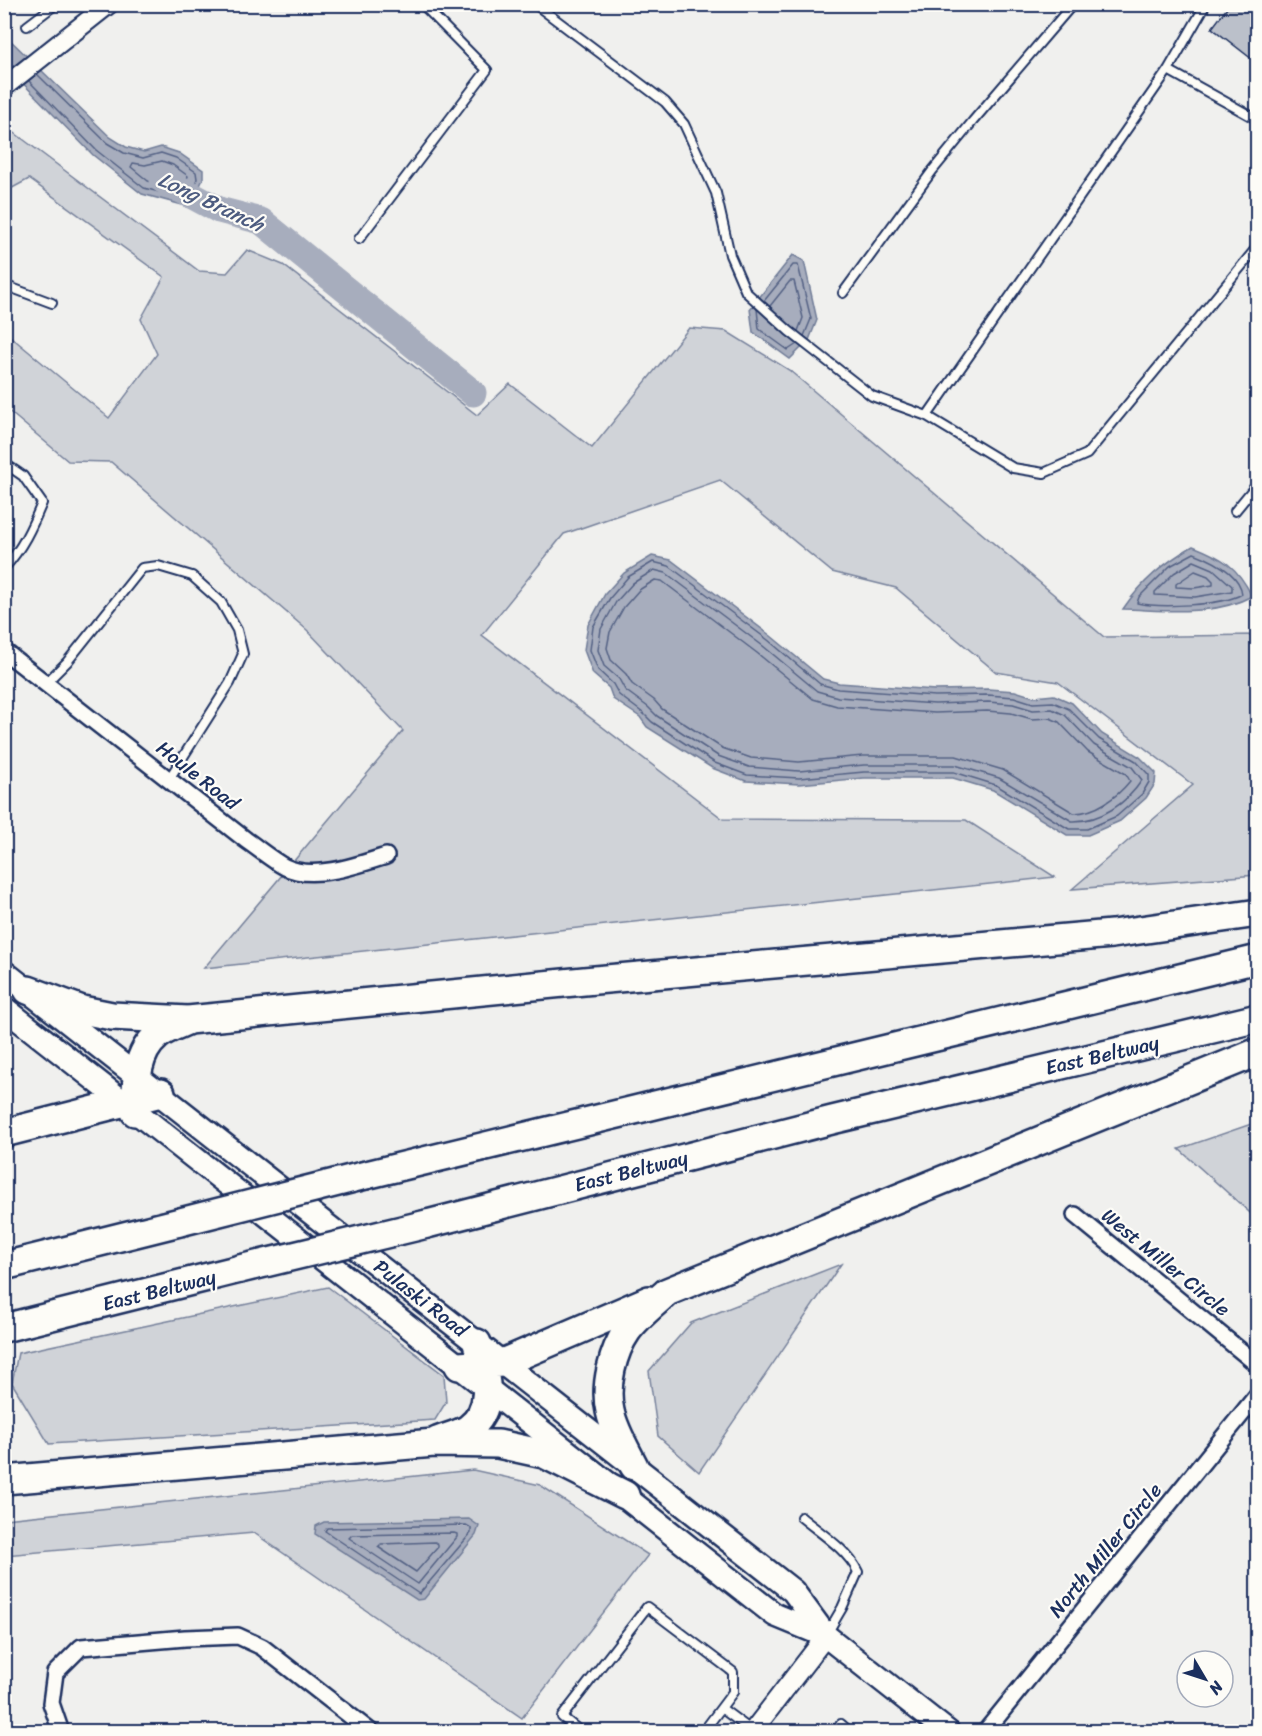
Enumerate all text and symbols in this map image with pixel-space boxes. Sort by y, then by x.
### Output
water label: Long Branch [152,161,272,244]
street label: Houle Road [148,731,248,820]
street label: East Beltway [1042,1025,1163,1086]
street label: East Beltway [571,1140,692,1202]
street label: West Miller Circle [1093,1199,1238,1326]
street label: Pulaski Road [366,1250,477,1348]
street label: East Beltway [99,1259,220,1321]
street label: North Miller Circle [1040,1475,1171,1626]
north arrow [1175,1649,1235,1709]
text: N [1201,1674,1232,1702]

